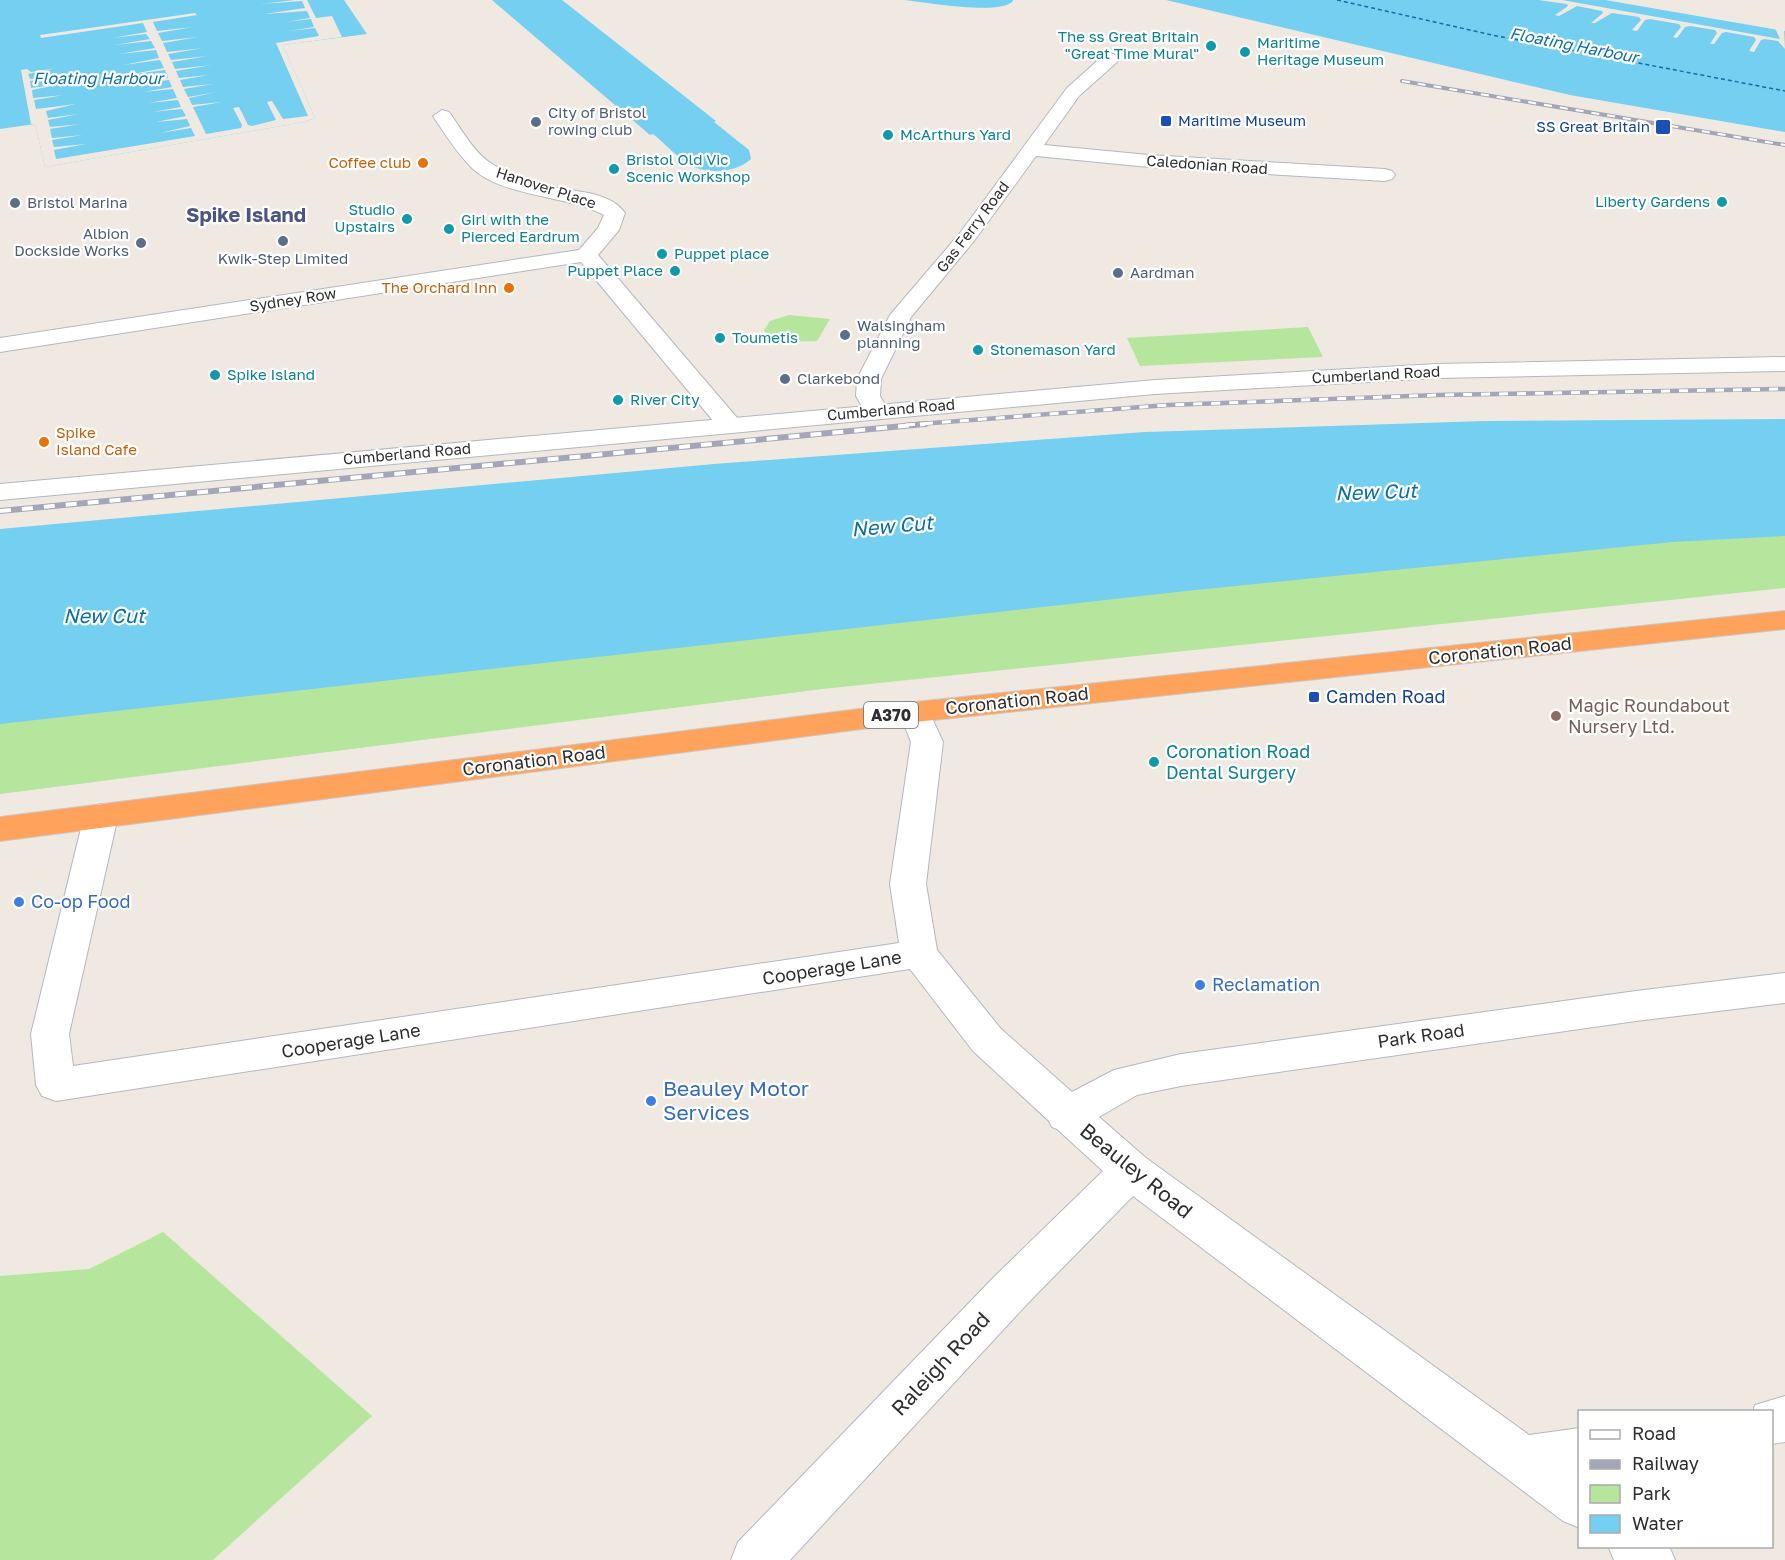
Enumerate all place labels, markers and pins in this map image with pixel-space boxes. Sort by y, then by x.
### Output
place label: The ss Great Britain "Great Time Mural" [1058,27,1199,62]
place label: Maritime Heritage Museum [1257,33,1384,68]
marker: The ss Great Britain "Great Time Mural" [1204,39,1218,53]
marker: Maritime Heritage Museum [1238,45,1252,59]
place label: City of Bristol rowing club [548,103,647,138]
place label: Maritime Museum [1178,111,1306,129]
marker: Maritime Museum [1159,114,1173,128]
marker: City of Bristol rowing club [529,115,543,129]
place label: SS Great Britain [1536,117,1650,135]
marker: SS Great Britain [1654,118,1672,136]
place label: McArthurs Yard [900,125,1011,143]
marker: McArthurs Yard [881,128,895,142]
place label: Bristol Old Vic Scenic Workshop [626,150,750,185]
place label: Coffee club [329,153,411,171]
marker: Coffee club [416,156,430,170]
marker: Bristol Old Vic Scenic Workshop [607,162,621,176]
place label: Liberty Gardens [1595,192,1710,210]
place label: Bristol Marina [27,193,127,211]
marker: Liberty Gardens [1715,195,1729,209]
marker: Bristol Marina [8,196,22,210]
place label: Studio Upstairs [335,200,395,235]
place label: Girl with the Pierced Eardrum [461,210,580,245]
marker: Studio Upstairs [400,212,414,226]
marker: Girl with the Pierced Eardrum [442,222,456,236]
place label: Albion Dockside Works [14,224,129,259]
marker: Kwik-Step Limited [276,234,290,248]
marker: Albion Dockside Works [134,236,148,250]
place label: Puppet place [674,244,769,262]
marker: Puppet place [655,247,669,261]
place label: Kwik-Step Limited [218,249,348,267]
place label: Puppet Place [567,261,663,279]
place label: Aardman [1130,263,1194,281]
marker: Puppet Place [668,264,682,278]
marker: Aardman [1111,266,1125,280]
place label: The Orchard Inn [382,278,497,296]
marker: The Orchard Inn [502,281,516,295]
place label: Walsingham planning [857,316,945,351]
place label: Toumetis [732,328,798,346]
marker: Walsingham planning [838,328,852,342]
marker: Toumetis [713,331,727,345]
place label: Stonemason Yard [990,340,1116,358]
marker: Stonemason Yard [971,343,985,357]
place label: Spike Island [227,365,315,383]
marker: Spike Island [208,368,222,382]
place label: Clarkebond [797,369,880,387]
marker: Clarkebond [778,372,792,386]
place label: River City [630,390,700,408]
marker: River City [611,393,625,407]
place label: Spike Island Cafe [56,423,137,458]
marker: Spike Island Cafe [37,435,51,449]
place label: Camden Road [1326,685,1446,707]
marker: Camden Road [1307,690,1321,704]
place label: Magic Roundabout Nursery Ltd. [1568,694,1730,737]
marker: Magic Roundabout Nursery Ltd. [1549,709,1563,723]
place label: Coronation Road Dental Surgery [1166,740,1310,783]
marker: Coronation Road Dental Surgery [1147,755,1161,769]
place label: Co-op Food [31,890,130,912]
marker: Co-op Food [12,895,26,909]
place label: Reclamation [1212,973,1320,995]
marker: Reclamation [1193,978,1207,992]
place label: Beauley Motor Services [663,1075,809,1125]
marker: Beauley Motor Services [644,1094,658,1108]

